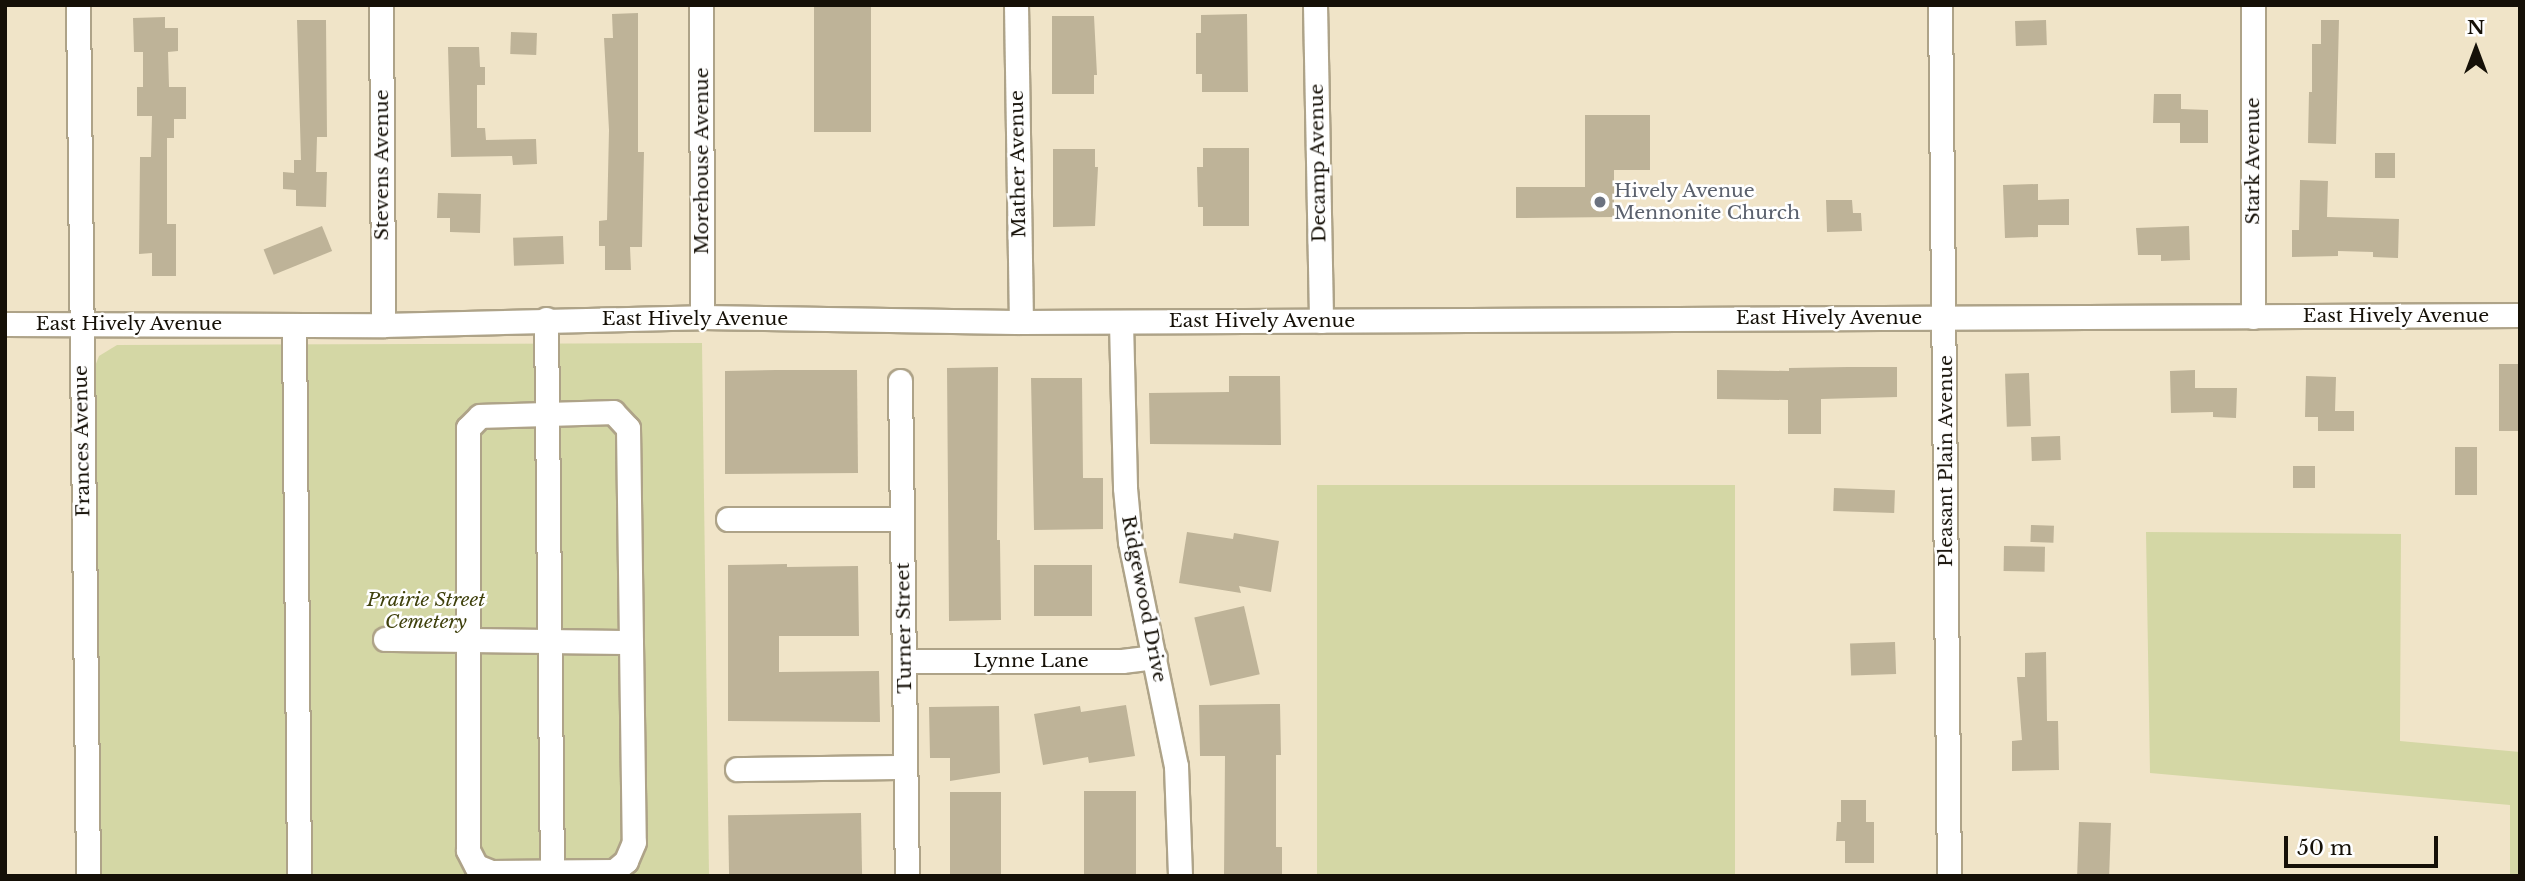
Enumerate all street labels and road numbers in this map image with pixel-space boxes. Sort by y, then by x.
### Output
street label: Morehouse Avenue [691,67,713,255]
street label: Decamp Avenue [1305,83,1331,243]
street label: Stevens Avenue [371,89,393,241]
street label: Mather Avenue [1005,89,1031,239]
street label: Stark Avenue [2242,97,2264,225]
street label: East Hively Avenue [2302,305,2490,327]
street label: East Hively Avenue [1735,307,1923,329]
street label: East Hively Avenue [601,308,789,330]
street label: East Hively Avenue [1168,310,1356,332]
street label: East Hively Avenue [35,313,223,335]
street label: Pleasant Plain Avenue [1935,355,1957,567]
street label: Frances Avenue [69,364,95,518]
street label: Ridgewood Drive [1117,514,1171,684]
street label: Turner Street [891,562,917,694]
street label: Lynne Lane [973,650,1089,672]

